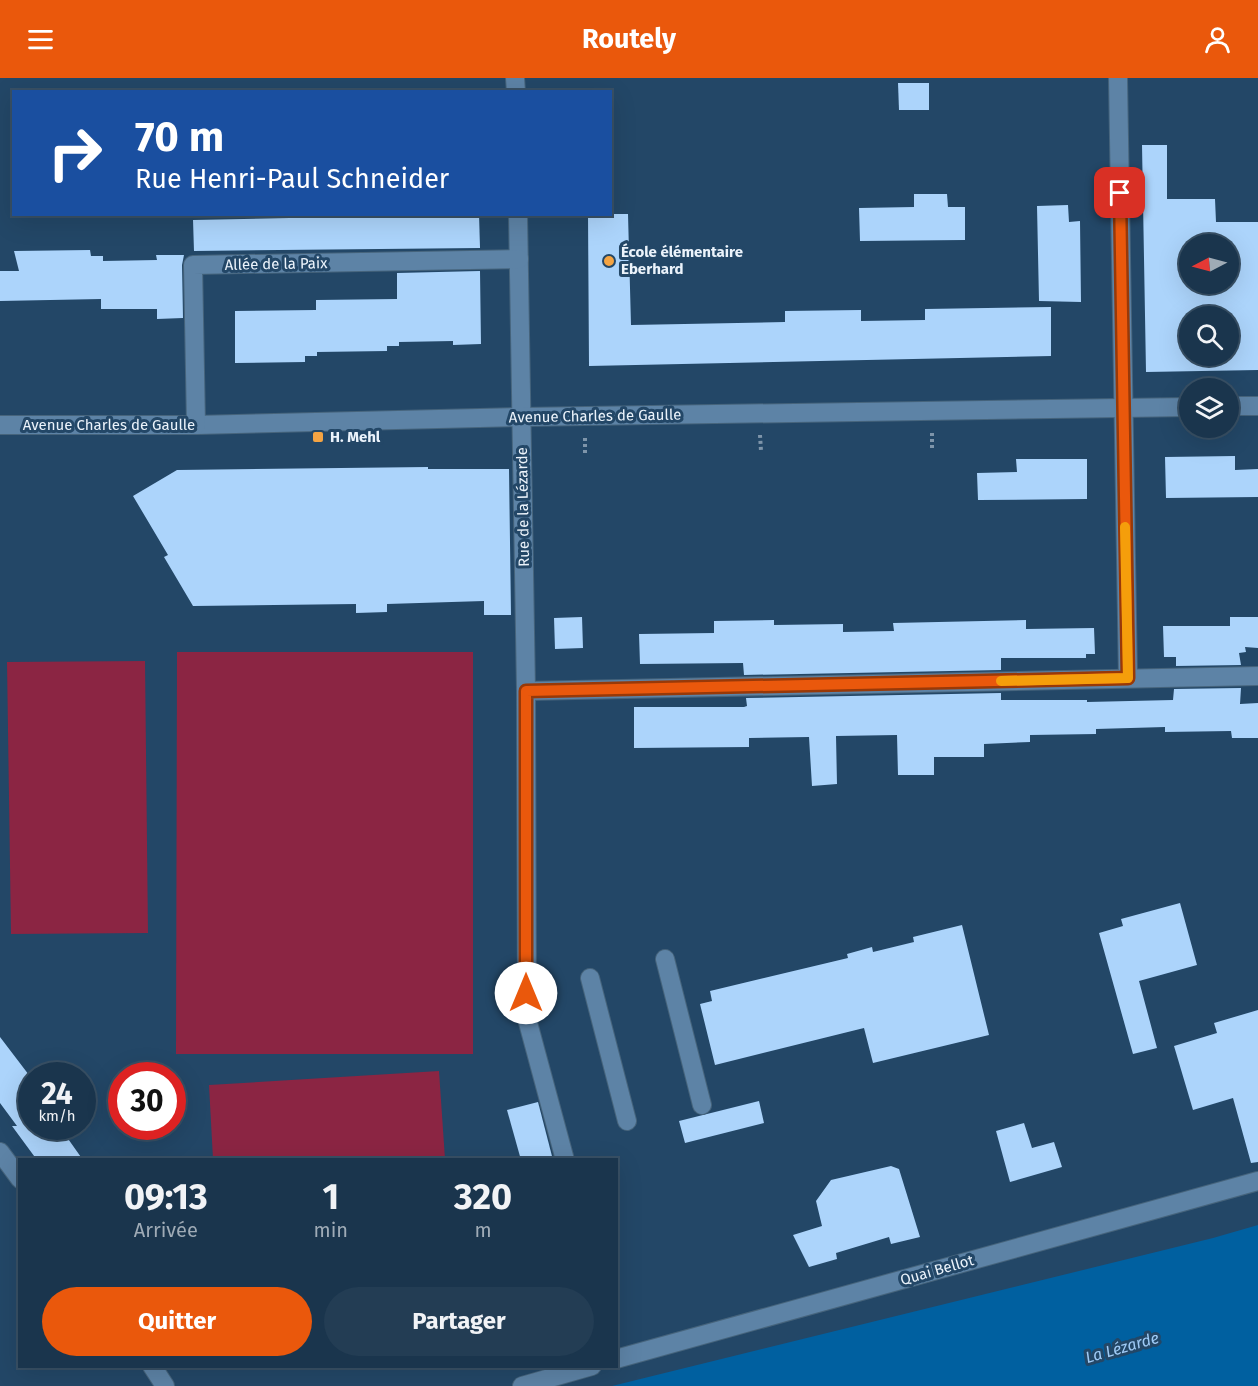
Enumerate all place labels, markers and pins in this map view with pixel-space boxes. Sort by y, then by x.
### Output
pin [1094,167,1145,218]
place label: École élémentaire Eberhard [621,243,743,278]
marker: École élémentaire Eberhard [602,254,616,268]
place label: H. Mehl [330,428,381,446]
marker: H. Mehl [311,430,325,444]

